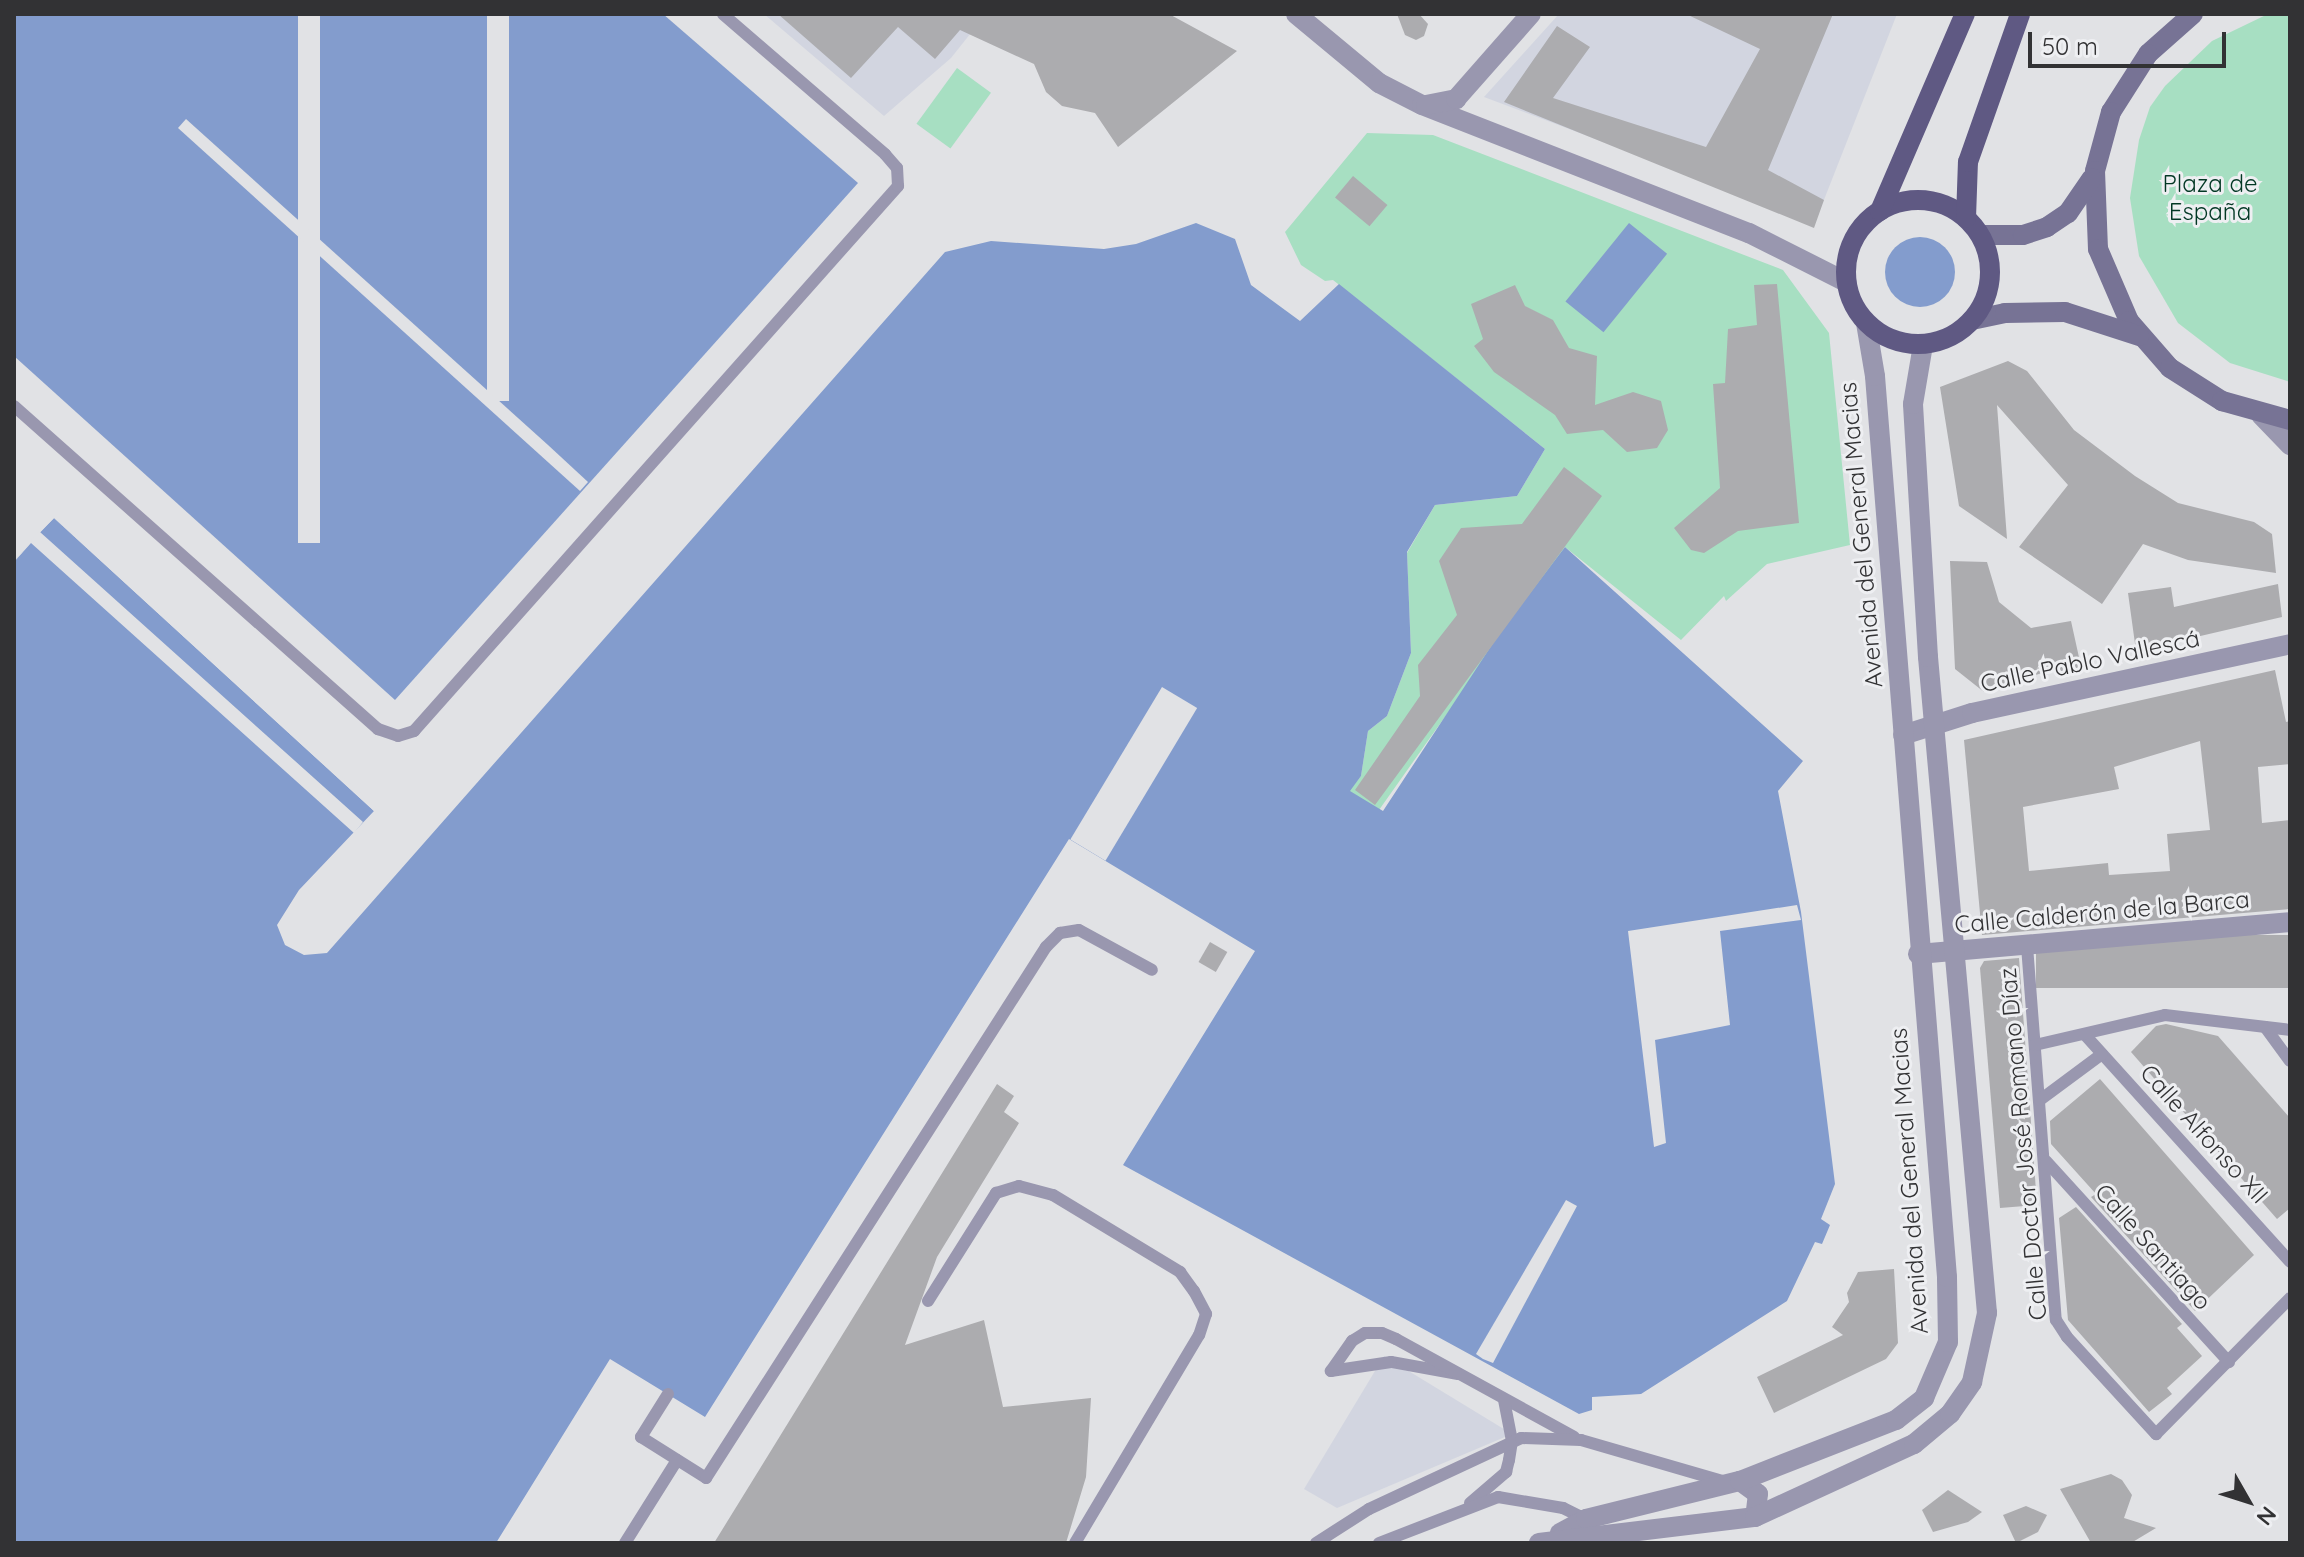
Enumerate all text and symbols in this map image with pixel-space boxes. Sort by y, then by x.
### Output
scale bar [2032,16,2230,66]
text: 50 m [2042,31,2098,61]
park label: Plaza de España [2162,170,2258,226]
street label: Avenida del General Macias [1833,381,1889,689]
street label: Calle Pablo Vallescá [1978,624,2202,698]
street label: Calle Calderón de la Barca [1953,885,2251,939]
street label: Calle Doctor José Romano Díaz [1993,967,2053,1321]
street label: Avenida del General Macias [1884,1027,1934,1335]
street label: Calle Alfonso XII [2134,1059,2274,1209]
street label: Calle Santiago [2089,1178,2217,1316]
north arrow [2208,1461,2288,1541]
text: N [2251,1501,2283,1531]

